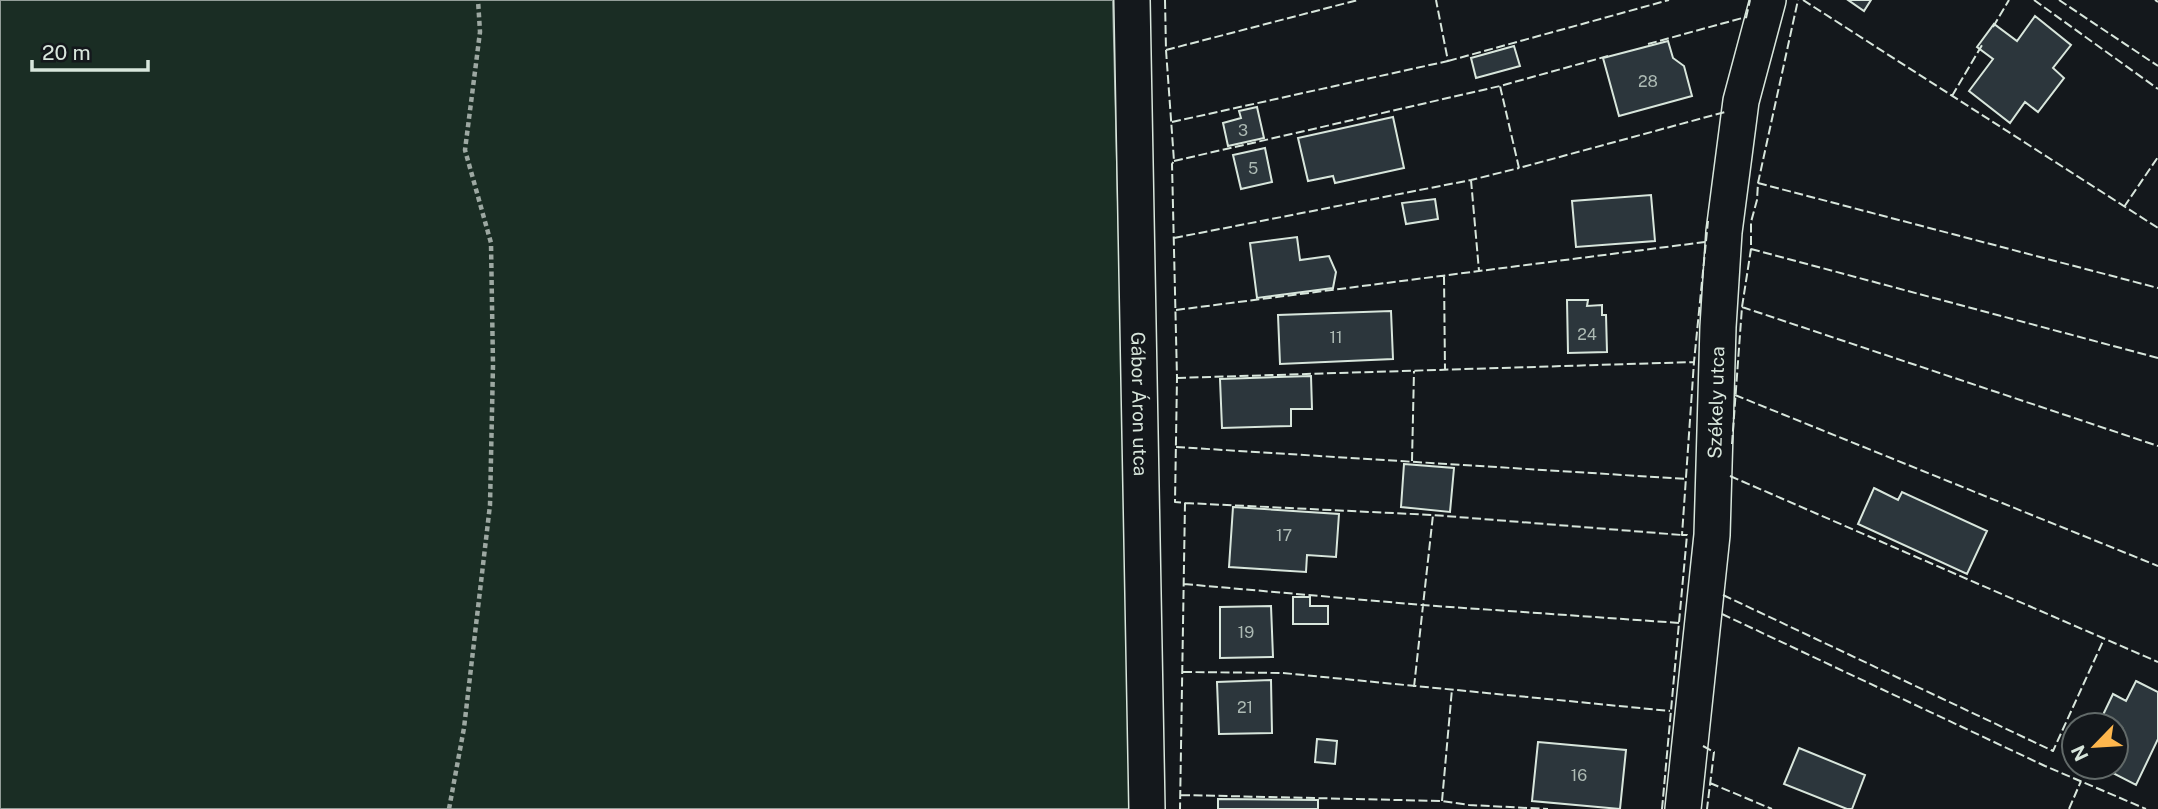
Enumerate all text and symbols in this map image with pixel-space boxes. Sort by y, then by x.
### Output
scale bar [32,28,147,72]
text: 20 m [42,40,91,65]
house number: 28 [1638,72,1658,91]
house number: 3 [1238,121,1248,140]
house number: 5 [1248,159,1258,178]
house number: 24 [1577,325,1597,344]
house number: 11 [1329,328,1343,347]
street label: Gábor Áron utca [1127,331,1152,476]
street label: Székely utca [1703,346,1728,459]
house number: 17 [1276,526,1292,545]
house number: 19 [1238,623,1254,642]
house number: 21 [1237,698,1253,717]
north arrow [2060,711,2130,781]
text: N [2066,742,2093,765]
house number: 16 [1571,766,1587,785]

